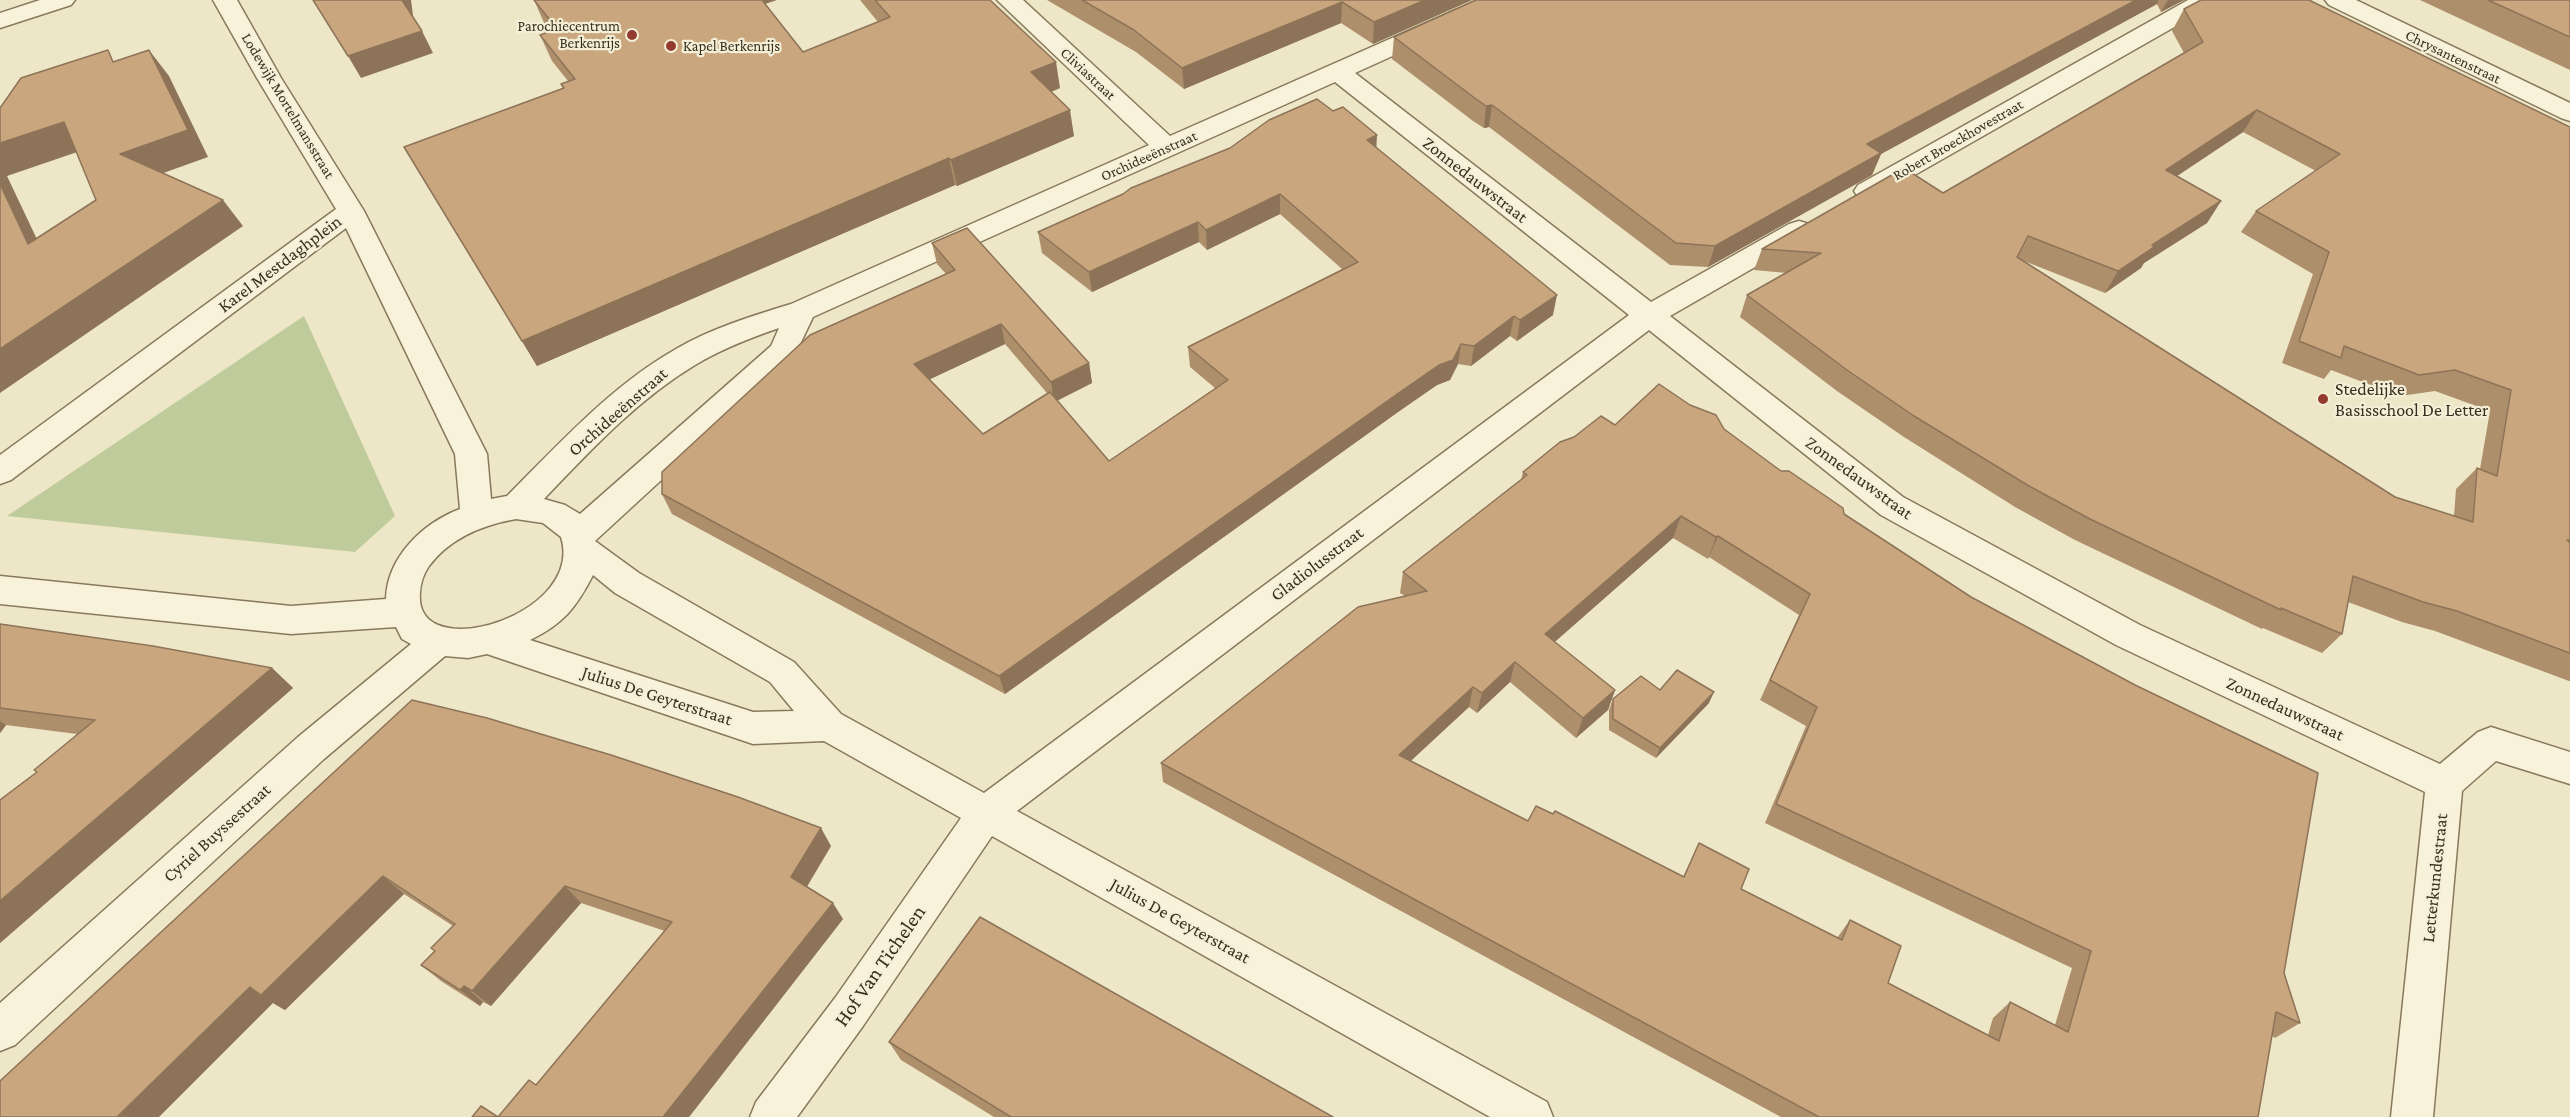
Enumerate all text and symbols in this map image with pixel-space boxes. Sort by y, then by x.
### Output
place label: Parochiecentrum Berkenrijs [517,17,620,52]
street label: Chrysantenstraat [2402,26,2504,88]
marker: Parochiecentrum Berkenrijs [625,28,639,42]
street label: Lodewijk Mortelmansstraat [237,30,339,182]
place label: Kapel Berkenrijs [683,37,780,55]
marker: Kapel Berkenrijs [664,39,678,53]
street label: Cliviastraat [1057,44,1119,104]
street label: Robert Broeckhovestraat [1890,95,2026,185]
street label: Orchideeënstraat [1098,127,1200,185]
street label: Zonnedauwstraat [1418,132,1532,228]
street label: Karel Mestdaghplein [214,211,346,317]
street label: Orchideeënstraat [564,363,672,461]
place label: Stedelijke Basisschool De Letter [2335,378,2488,420]
marker: Stedelijke Basisschool De Letter [2316,392,2330,406]
street label: Zonnedauwstraat [1801,432,1917,524]
street label: Gladiolusstraat [1266,522,1368,606]
street label: Julius De Geyterstraat [579,661,735,731]
street label: Zonnedauwstraat [2223,672,2347,746]
street label: Cyriel Buyssestraat [159,779,275,887]
street label: Letterkundestraat [2417,812,2453,944]
street label: Julius De Geyterstraat [1106,873,1254,969]
street label: Hof Van Tichelen [829,900,931,1032]

